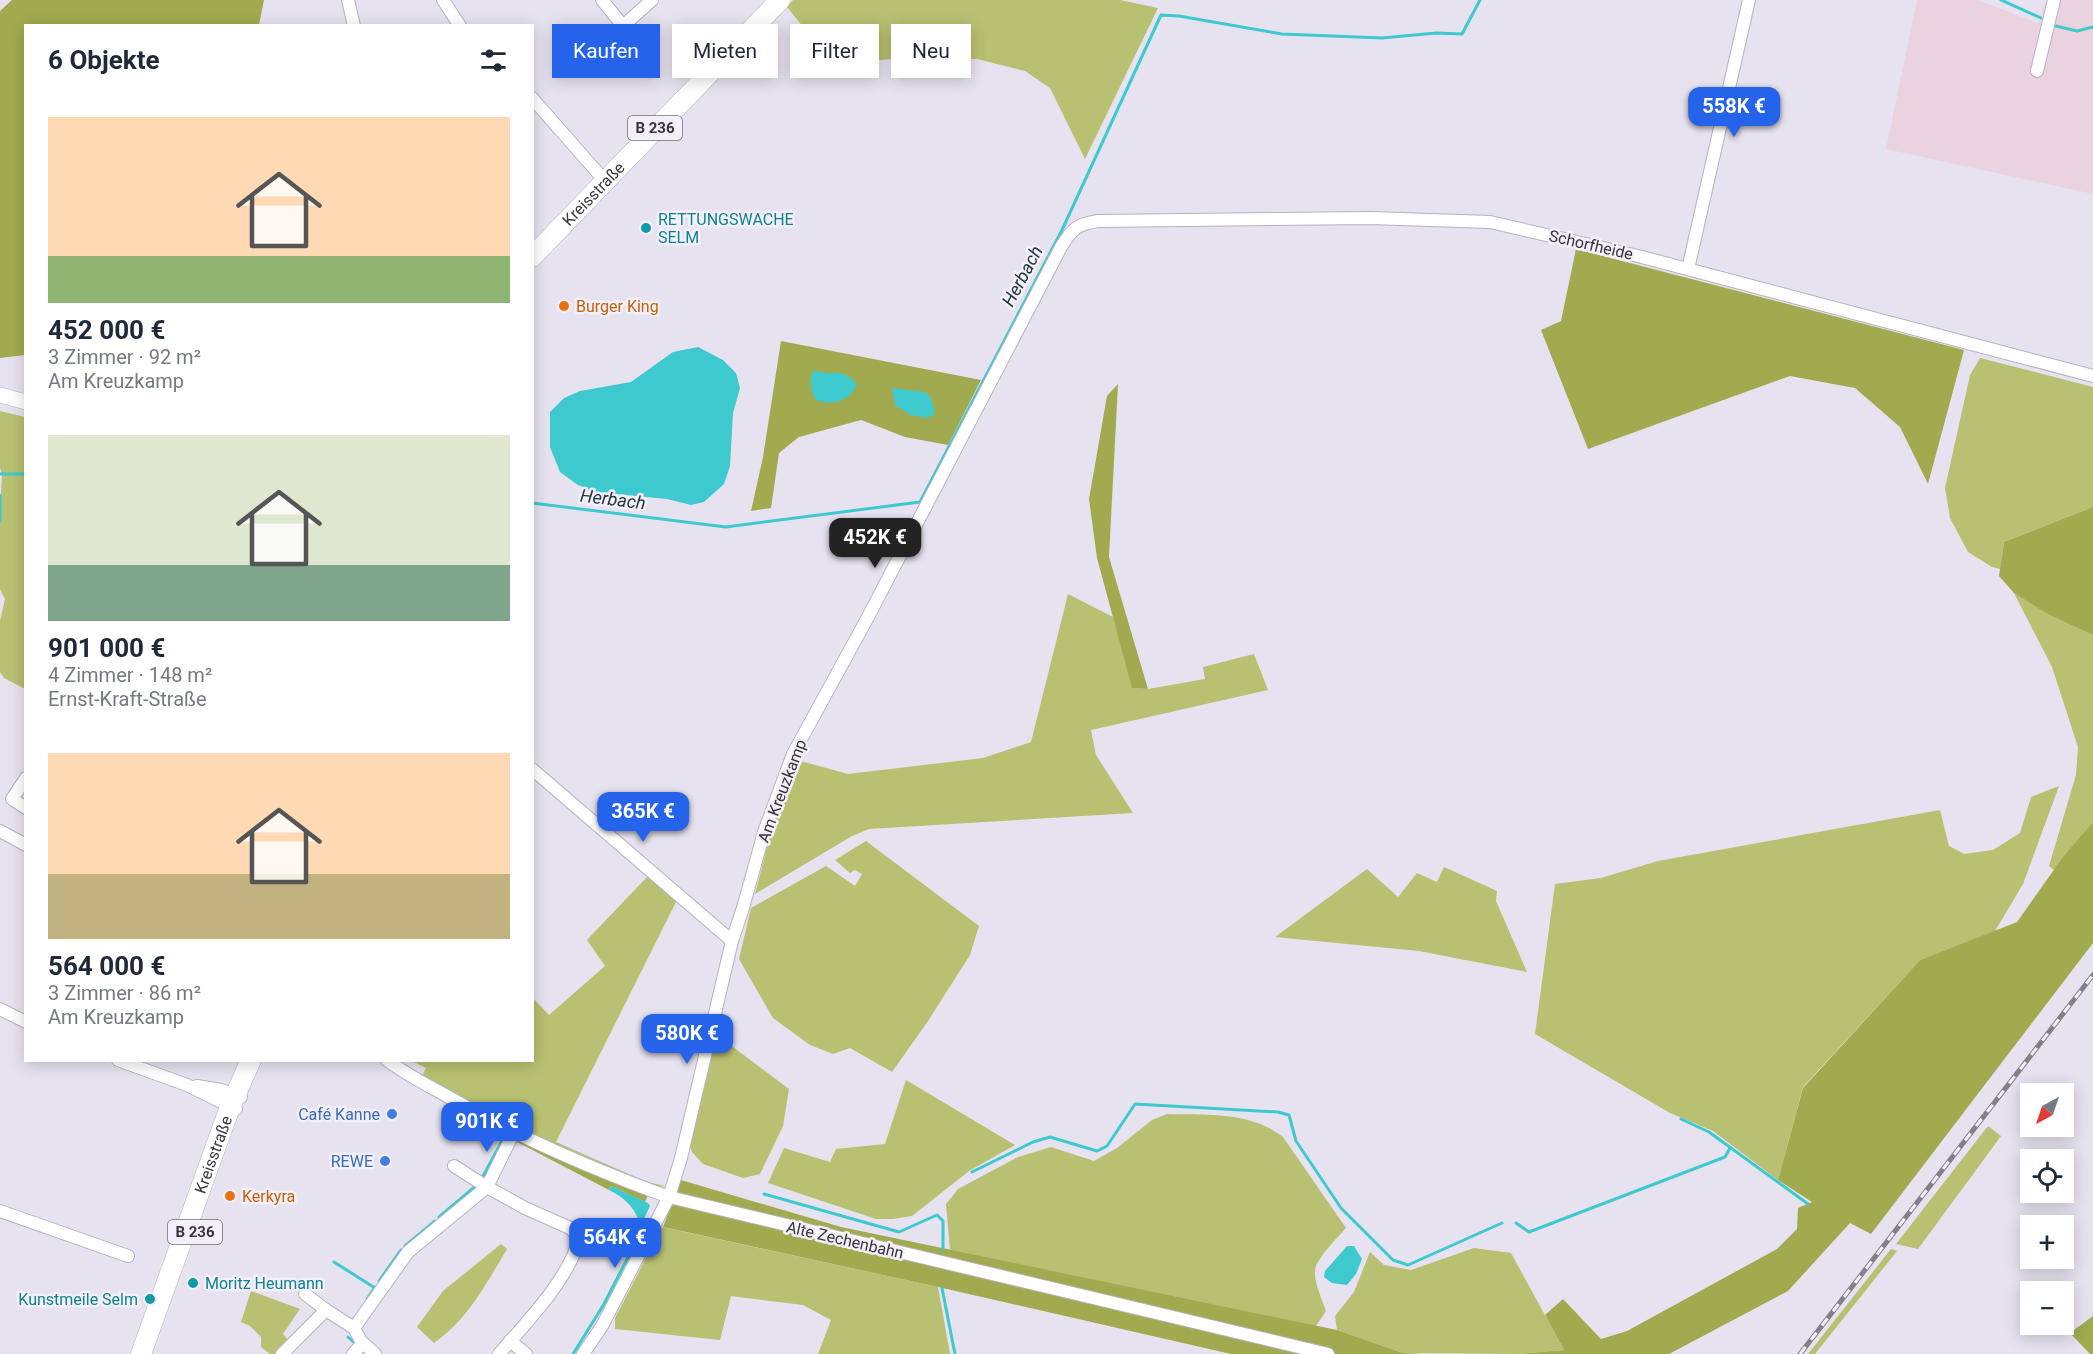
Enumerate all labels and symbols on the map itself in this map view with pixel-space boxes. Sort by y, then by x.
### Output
pin: 558K € [1685,87,1783,138]
road number: B 236 [628,116,682,140]
street label: Kreisstraße [558,158,628,230]
place label: RETTUNGSWACHE SELM [658,210,794,247]
marker: RETTUNGSWACHE SELM [639,221,653,235]
street label: Schorfheide [1547,226,1635,264]
water label: Herbach [997,242,1047,310]
place label: Burger King [576,297,659,316]
marker: Burger King [557,299,571,313]
water label: Herbach [579,485,647,513]
pin: 452K € [826,518,924,569]
street label: Am Kreuzkamp [754,737,810,845]
pin: 365K € [594,792,692,843]
pin: 580K € [638,1014,736,1065]
north arrow [2020,1083,2074,1137]
pin: 901K € [438,1102,536,1153]
place label: Café Kanne [298,1105,380,1124]
marker: Café Kanne [385,1107,399,1121]
street label: Kreisstraße [190,1113,236,1196]
place label: REWE [331,1152,373,1171]
marker: REWE [378,1154,392,1168]
place label: Kerkyra [242,1187,295,1206]
marker: Kerkyra [223,1189,237,1203]
street label: Alte Zechenbahn [785,1217,905,1263]
pin: 564K € [566,1218,664,1269]
road number: B 236 [168,1220,222,1244]
place label: Moritz Heumann [205,1274,324,1293]
marker: Moritz Heumann [186,1276,200,1290]
place label: Kunstmeile Selm [18,1290,138,1309]
marker: Kunstmeile Selm [143,1292,157,1306]

